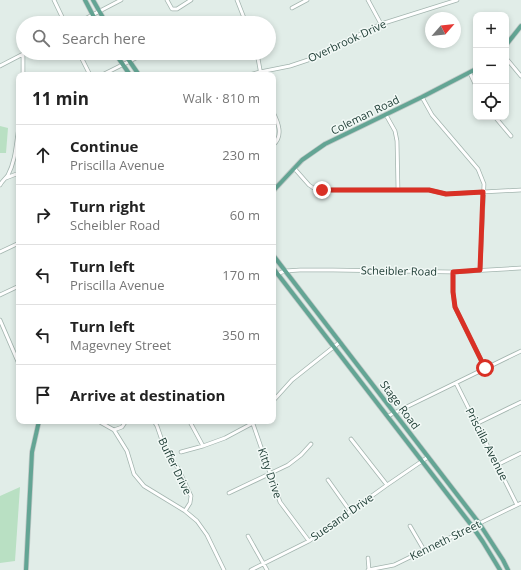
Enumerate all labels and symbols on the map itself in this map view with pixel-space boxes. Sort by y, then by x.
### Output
north arrow [425,12,461,48]
street label: Overbrook Drive [305,16,388,65]
street label: Coleman Road [328,91,402,138]
route end [313,181,331,199]
street label: Scheibler Road [361,262,437,279]
route start [476,359,494,377]
street label: Stage Road [377,377,424,432]
street label: Priscilla Avenue [463,405,512,483]
street label: Buffer Drive [155,435,196,497]
street label: Kitty Drive [255,446,286,500]
street label: Suesand Drive [307,489,376,544]
street label: Kenneth Street [407,516,483,563]

